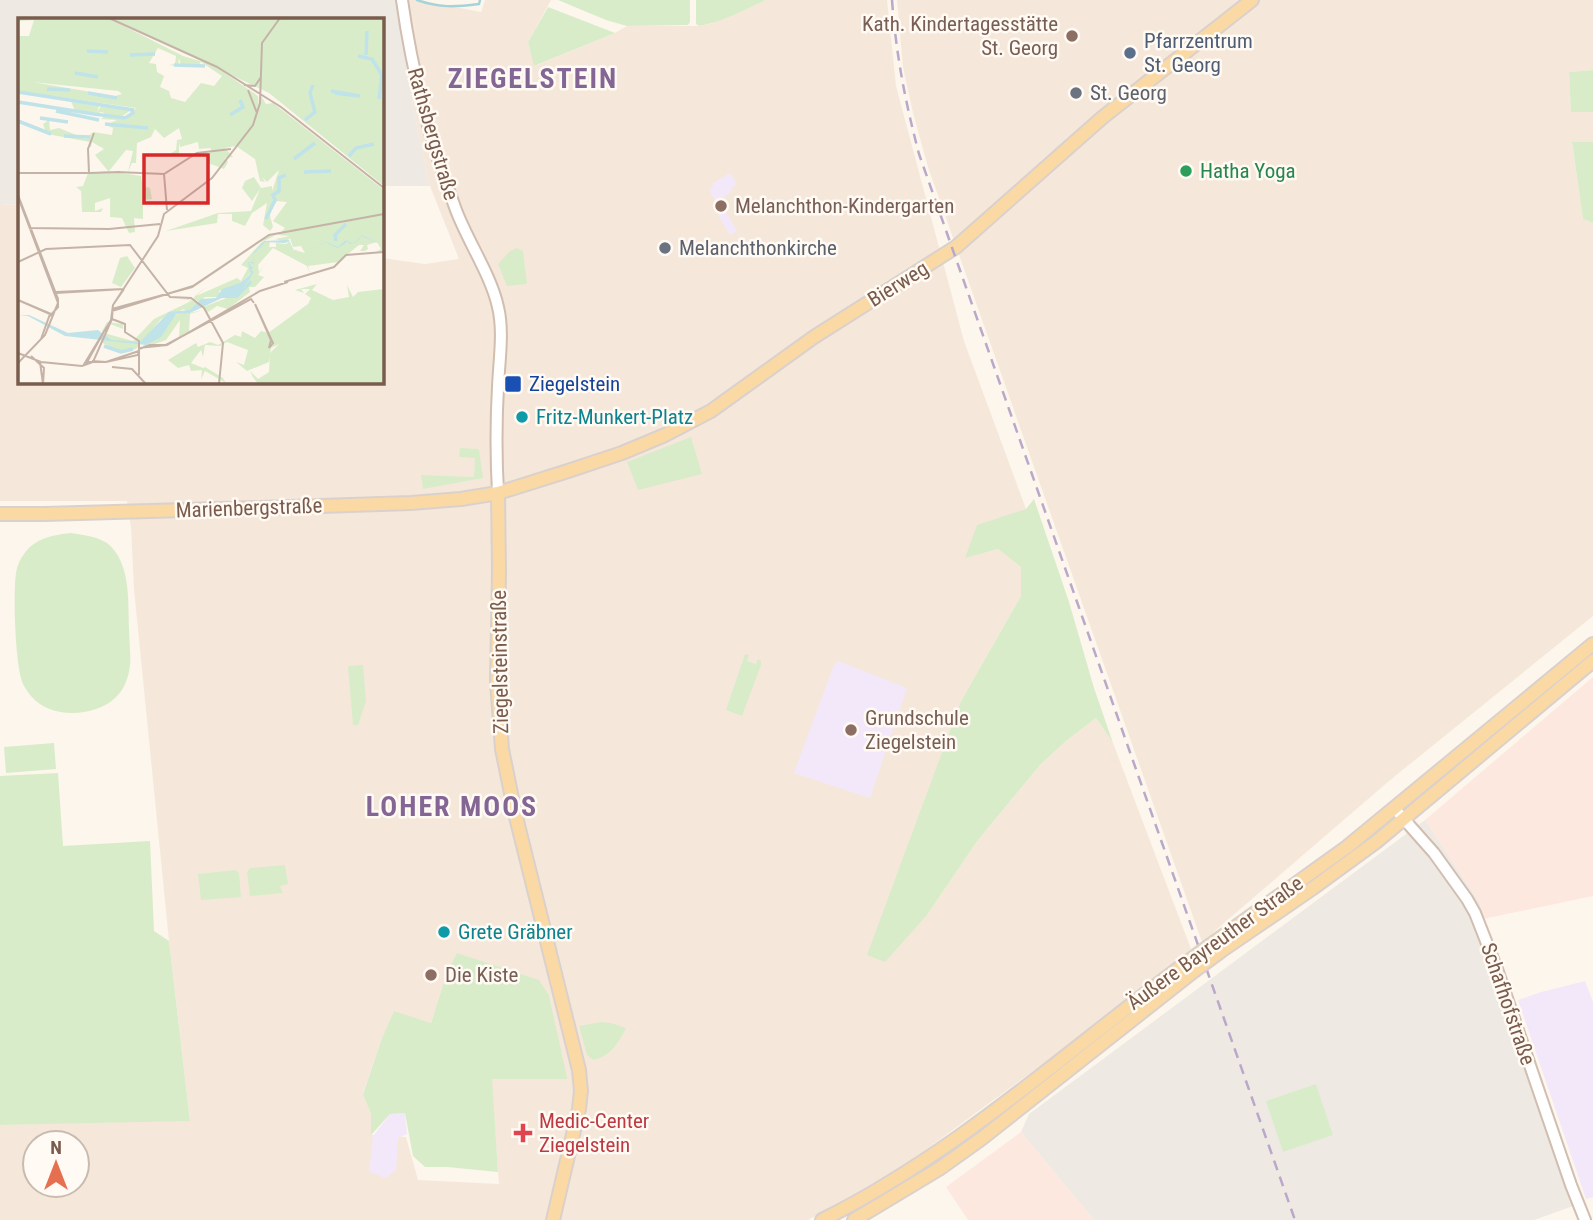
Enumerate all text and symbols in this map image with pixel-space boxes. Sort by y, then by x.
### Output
place label: Kath. Kindertagesstätte St. Georg [862,12,1058,60]
inset map [18,18,383,383]
marker: Kath. Kindertagesstätte St. Georg [1064,28,1080,44]
place label: Pfarrzentrum St. Georg [1144,29,1253,77]
marker: Pfarrzentrum St. Georg [1122,45,1138,61]
district label: ZIEGELSTEIN [448,62,618,95]
street label: Rathsbergstraße [403,65,463,203]
place label: St. Georg [1090,81,1167,105]
marker: St. Georg [1068,85,1084,101]
place label: Hatha Yoga [1200,159,1296,183]
marker: Hatha Yoga [1178,163,1194,179]
place label: Melanchthon-Kindergarten [735,194,954,218]
marker: Melanchthon-Kindergarten [713,198,729,214]
place label: Melanchthonkirche [679,236,837,260]
marker: Melanchthonkirche [657,240,673,256]
street label: Bierweg [863,256,933,312]
place label: Ziegelstein [529,372,620,396]
marker: Ziegelstein [503,374,523,394]
place label: Fritz-Munkert-Platz [536,405,693,429]
marker: Fritz-Munkert-Platz [514,409,530,425]
street label: Marienbergstraße [175,493,323,523]
street label: Ziegelsteinstraße [487,590,513,734]
place label: Grundschule Ziegelstein [865,706,969,754]
marker: Grundschule Ziegelstein [843,722,859,738]
district label: LOHER MOOS [366,790,538,823]
street label: Äußere Bayreuther Straße [1122,871,1308,1015]
place label: Grete Gräbner [458,920,573,944]
marker: Grete Gräbner [436,924,452,940]
street label: Schafhofstraße [1476,940,1540,1068]
place label: Die Kiste [445,963,519,987]
marker: Die Kiste [423,967,439,983]
place label: Medic-Center Ziegelstein [539,1109,649,1157]
marker: Medic-Center Ziegelstein [513,1123,533,1143]
north arrow [21,1129,91,1199]
text: N [50,1136,62,1159]

